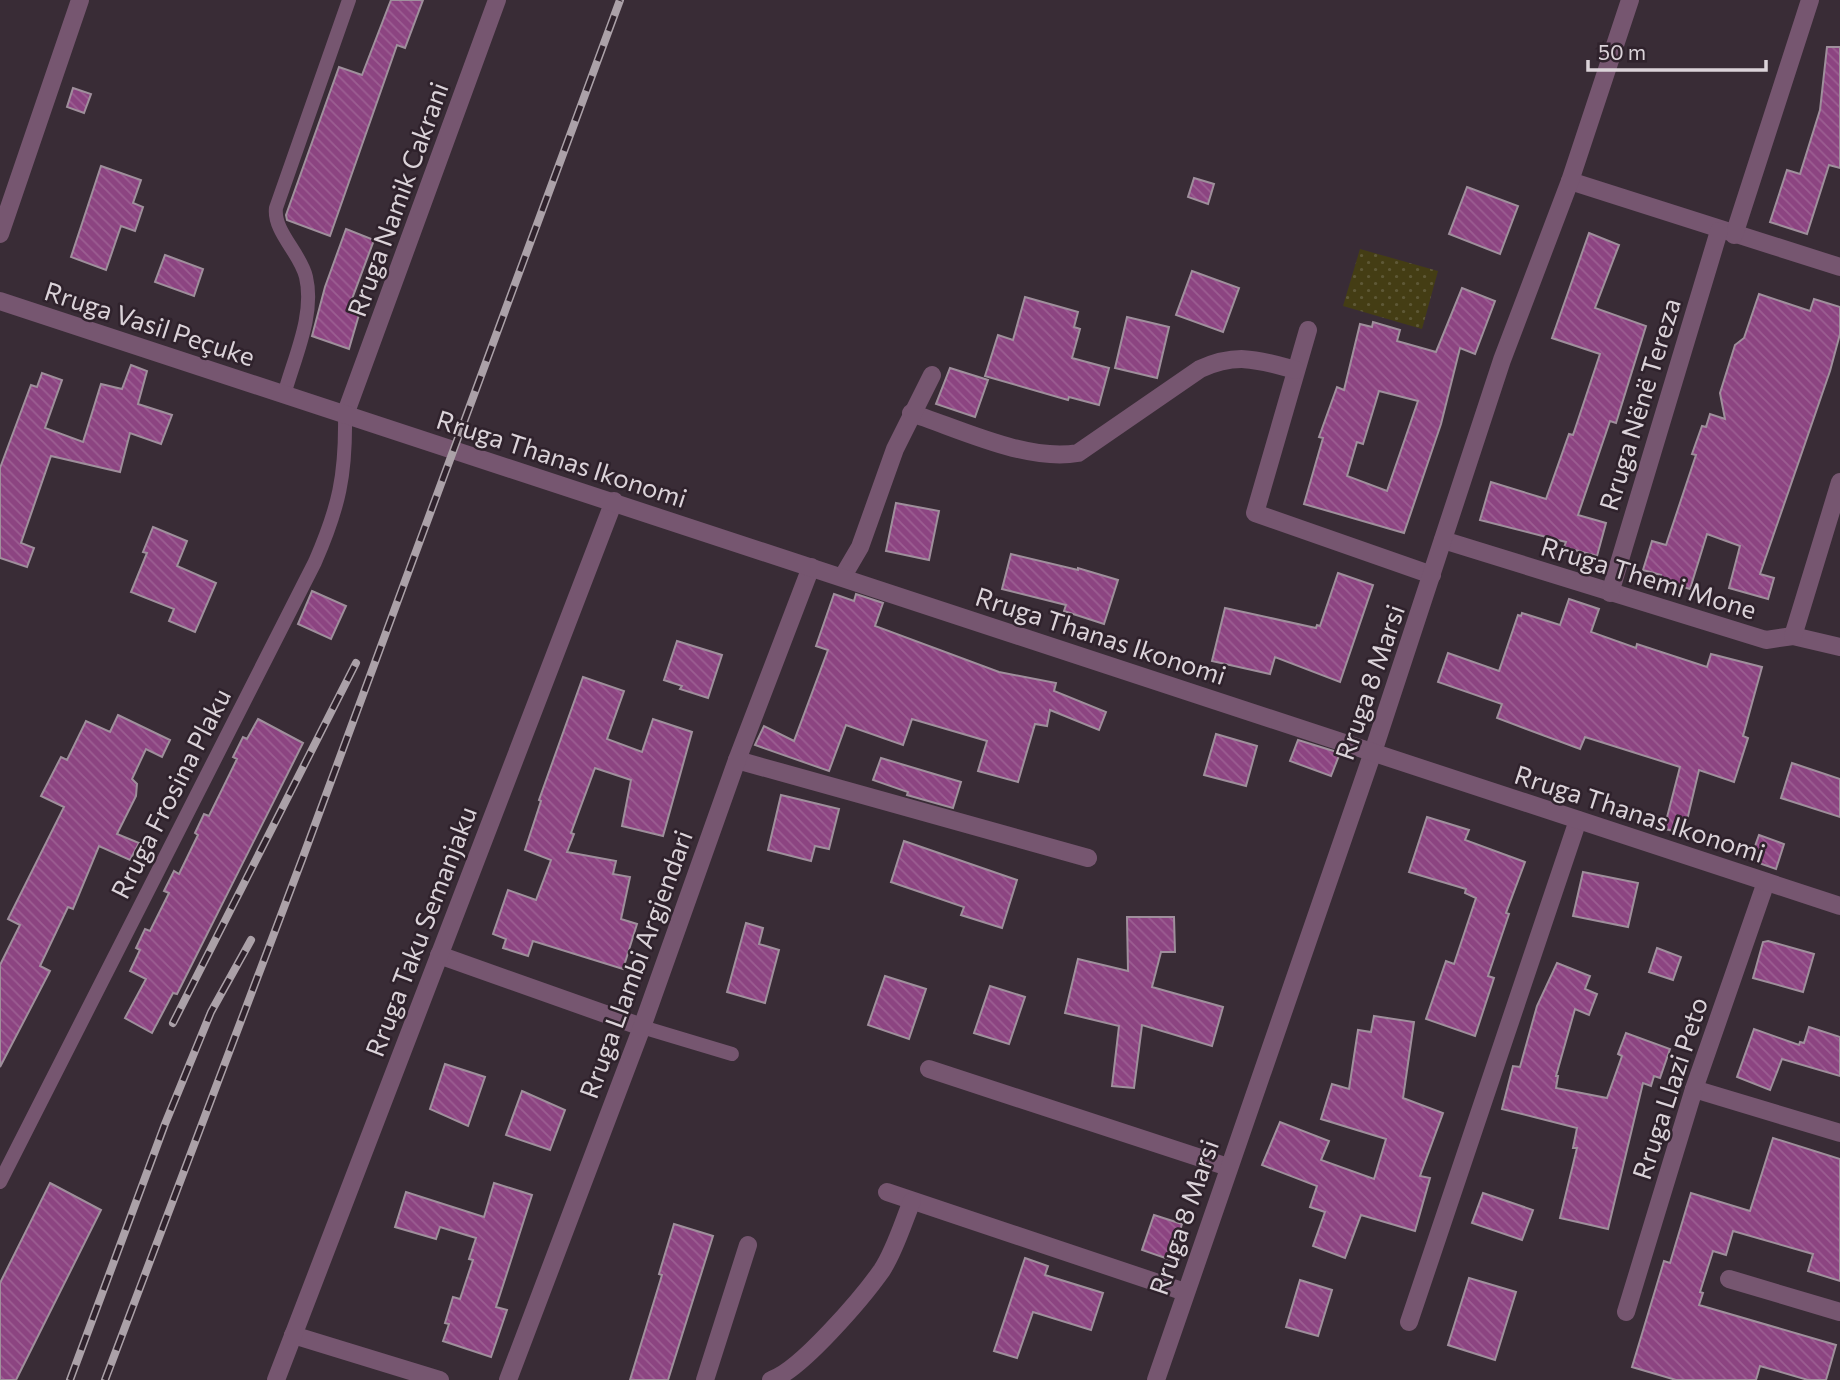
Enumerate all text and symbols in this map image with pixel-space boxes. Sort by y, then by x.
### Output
scale bar [1588,28,1766,72]
text: 50 m [1598,39,1646,64]
street label: Rruga Namik Cakrani [340,78,454,320]
street label: Rruga Vasil Peçuke [41,274,259,372]
street label: Rruga Nënë Tereza [1592,294,1686,514]
street label: Rruga Thanas Ikonomi [433,403,691,513]
street label: Rruga Themi Mone [1538,530,1760,624]
street label: Rruga Thanas Ikonomi [972,580,1230,690]
street label: Rruga 8 Marsi [1328,600,1410,764]
street label: Rruga Frosina Plaku [104,683,236,903]
street label: Rruga Thanas Ikonomi [1511,758,1769,868]
street label: Rruga Taku Semanjaku [358,802,482,1060]
street label: Rruga Llambi Argjendari [572,826,698,1102]
street label: Rruga Llazi Peto [1625,993,1713,1183]
street label: Rruga 8 Marsi [1142,1135,1224,1299]

